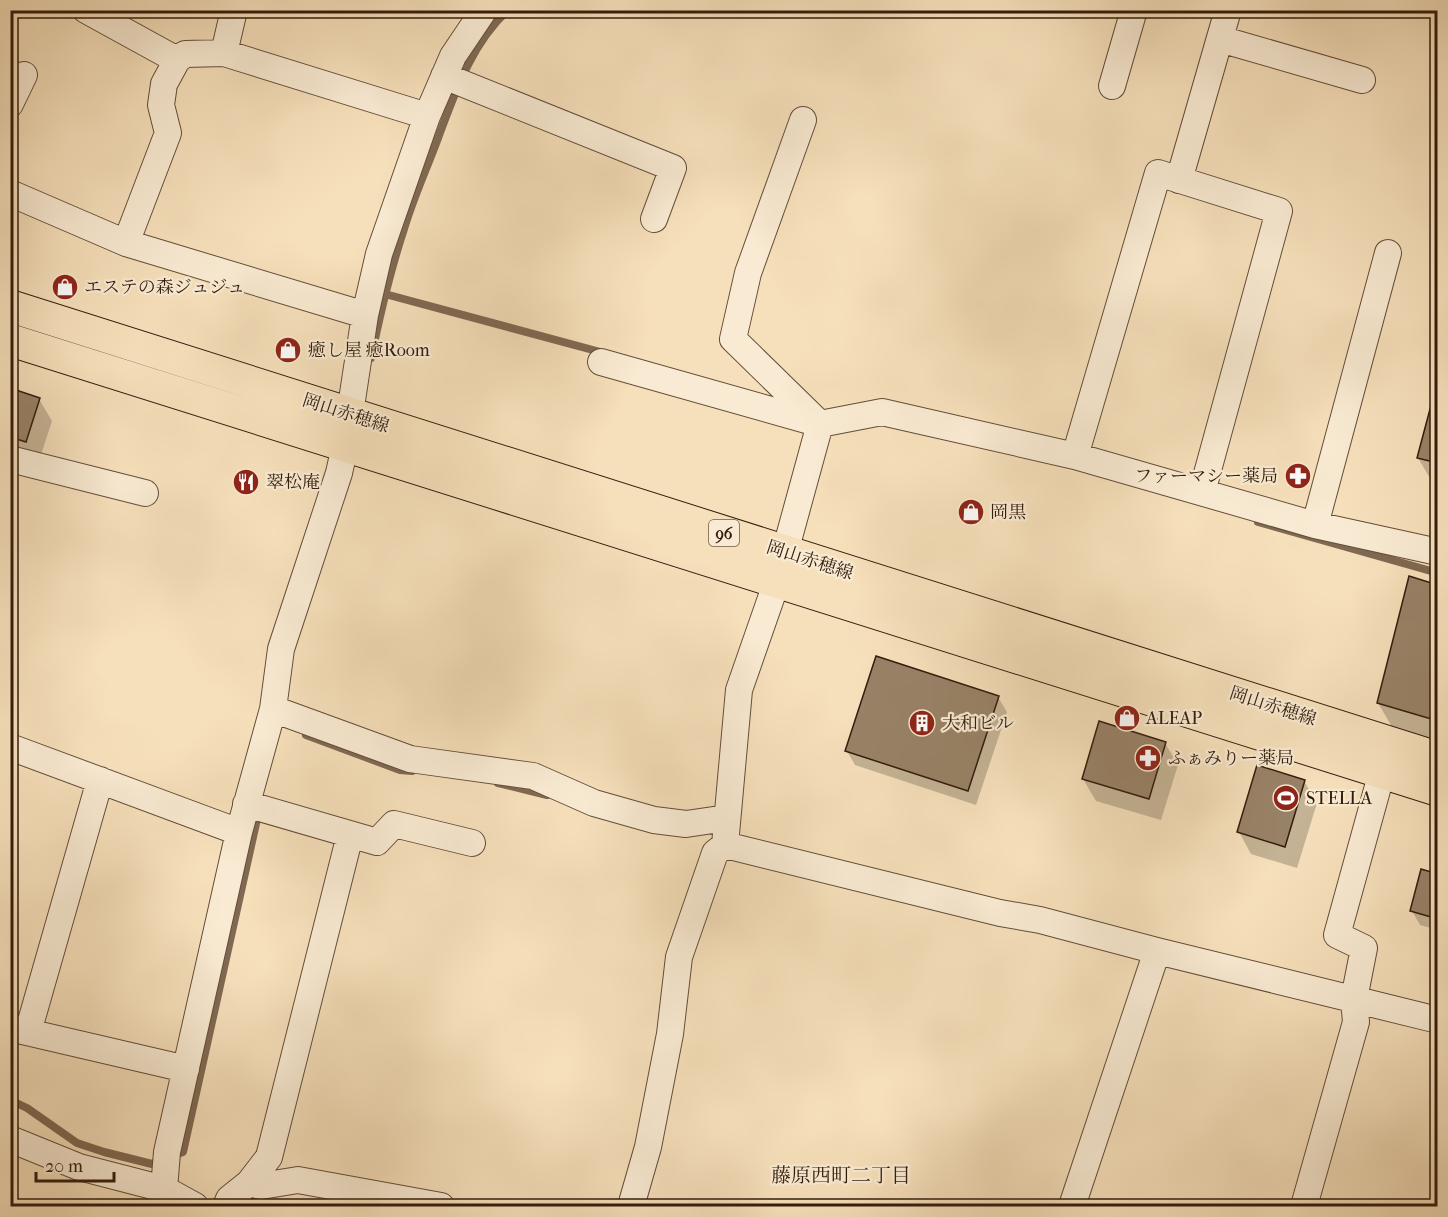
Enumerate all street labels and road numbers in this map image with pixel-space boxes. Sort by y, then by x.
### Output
street label: 岡山赤穂線 [300,390,392,437]
road number: 96 [709,520,739,546]
street label: 岡山赤穂線 [764,537,856,584]
street label: 岡山赤穂線 [1227,683,1319,730]

